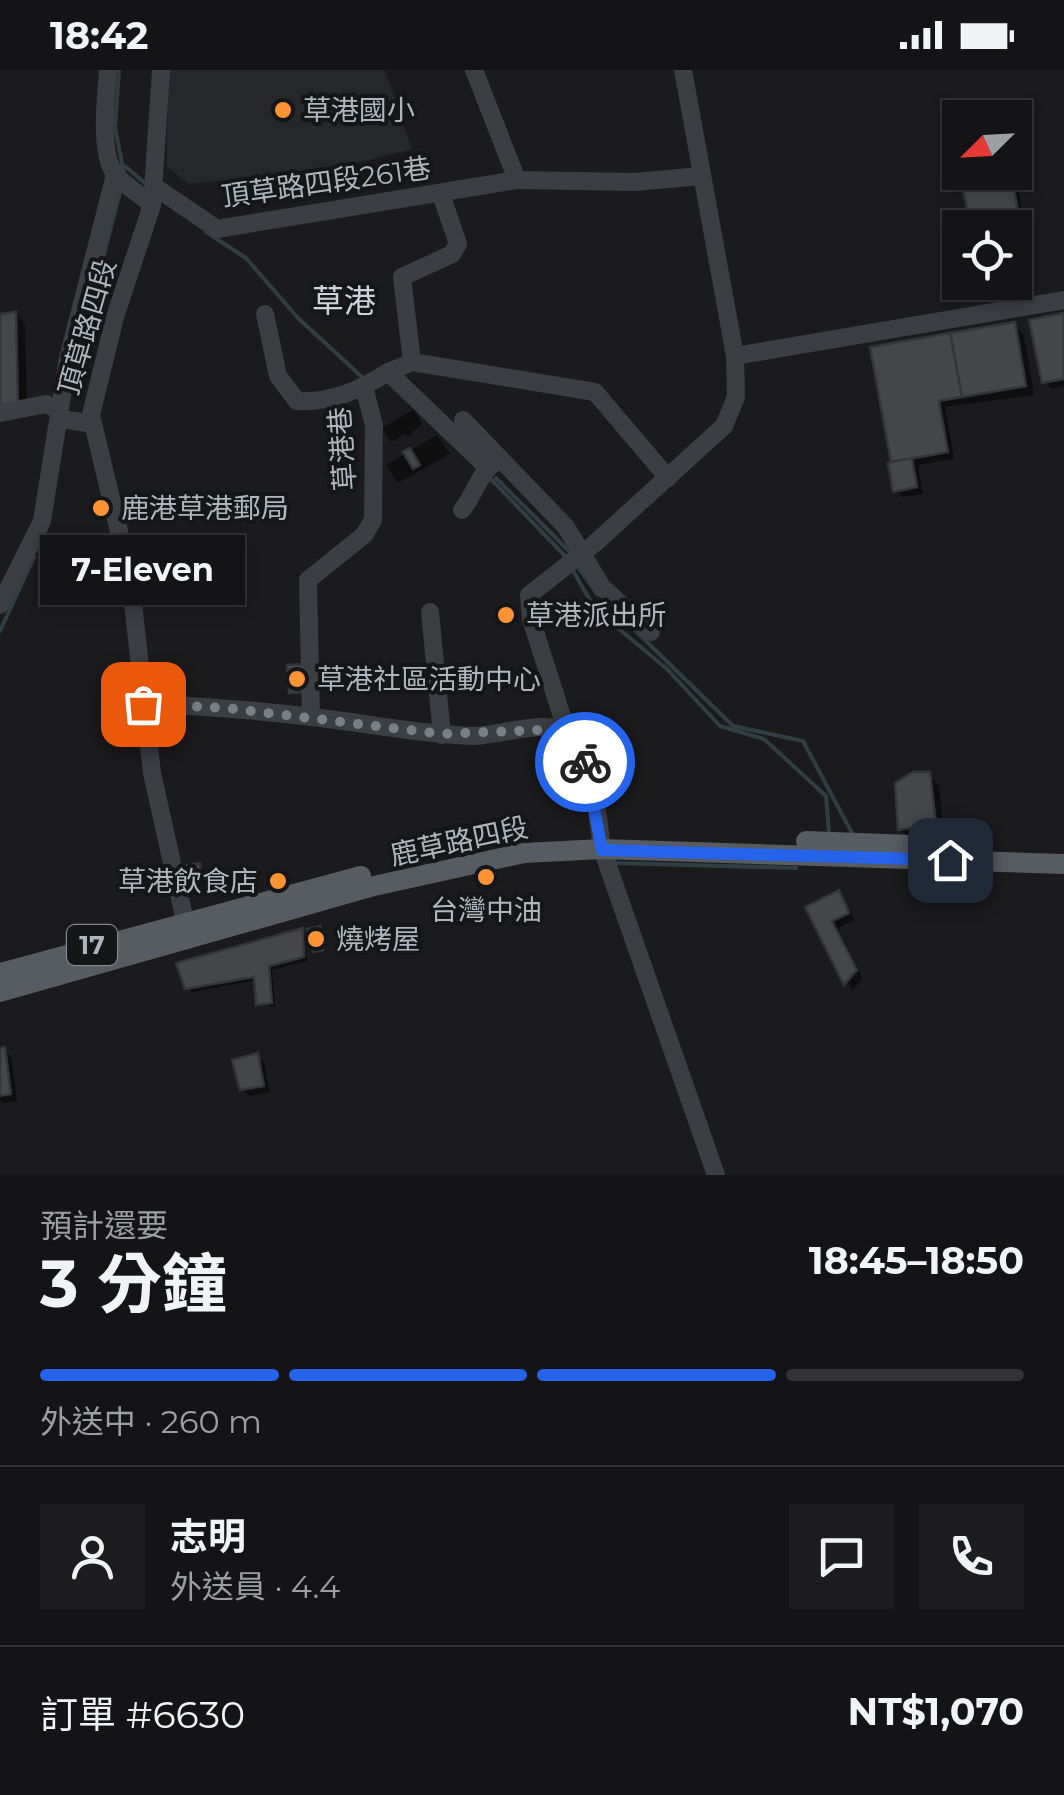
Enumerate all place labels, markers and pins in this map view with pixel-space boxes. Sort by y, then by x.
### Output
place label: 草港國小 [303,93,415,127]
marker: 草港國小 [272,99,294,121]
place label: 鹿港草港郵局 [121,491,289,525]
marker: 鹿港草港郵局 [90,497,112,519]
callout: 7-Eleven [41,534,246,604]
place label: 草港派出所 [526,598,666,632]
marker: 草港派出所 [495,604,517,626]
pin [101,662,186,747]
place label: 草港社區活動中心 [317,662,541,696]
marker: 草港社區活動中心 [286,668,308,690]
pin [908,818,993,903]
place label: 草港飲食店 [118,864,258,898]
marker: 台灣中油 [475,866,497,888]
marker: 草港飲食店 [267,870,289,892]
place label: 台灣中油 [430,893,542,927]
place label: 燒烤屋 [336,922,420,956]
marker: 燒烤屋 [305,928,327,950]

